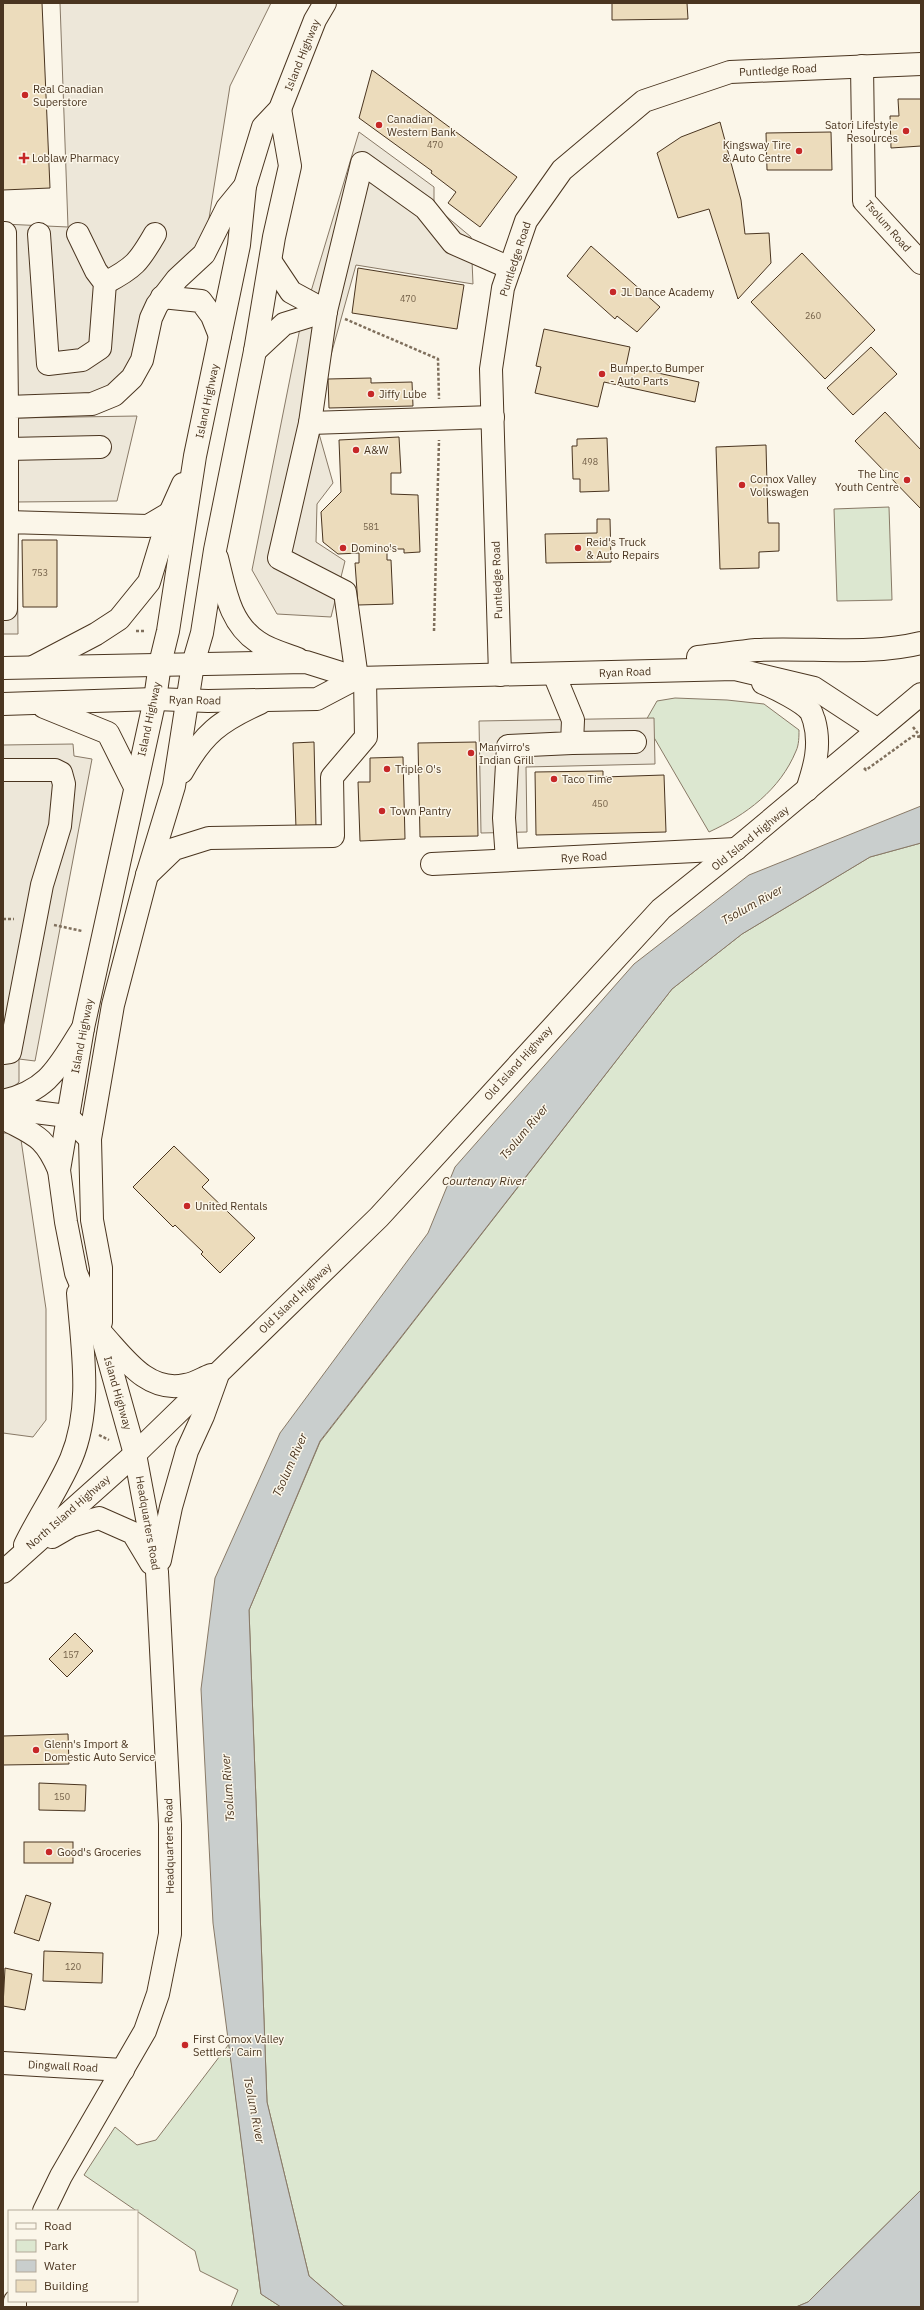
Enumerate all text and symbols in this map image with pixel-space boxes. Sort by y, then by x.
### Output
street label: Island Highway [281,17,323,93]
street label: Puntledge Road [739,61,817,79]
place label: Real Canadian Superstore [33,82,103,109]
marker: Real Canadian Superstore [20,90,30,100]
place label: Canadian Western Bank [387,112,456,139]
place label: Satori Lifestyle Resources [825,118,898,145]
marker: Canadian Western Bank [374,120,384,130]
marker: Satori Lifestyle Resources [901,126,911,136]
place label: Kingsway Tire & Auto Centre [722,138,791,165]
house number: 470 [427,139,443,150]
marker: Kingsway Tire & Auto Centre [794,146,804,156]
place label: Loblaw Pharmacy [32,151,120,165]
marker: Loblaw Pharmacy [19,153,29,163]
street label: Tsolum Road [862,197,914,255]
street label: Puntledge Road [496,220,534,298]
place label: JL Dance Academy [621,285,715,299]
marker: JL Dance Academy [608,287,618,297]
house number: 470 [400,293,416,304]
house number: 260 [805,310,821,321]
place label: Bumper to Bumper - Auto Parts [610,361,704,388]
street label: Island Highway [192,362,222,440]
marker: Bumper to Bumper - Auto Parts [597,369,607,379]
place label: Jiffy Lube [379,387,427,401]
marker: Jiffy Lube [366,389,376,399]
place label: A&W [364,443,388,457]
marker: A&W [351,445,361,455]
house number: 498 [582,456,598,467]
place label: The Linc Youth Centre [835,467,899,494]
place label: Comox Valley Volkswagen [750,472,817,499]
marker: The Linc Youth Centre [902,475,912,485]
marker: Comox Valley Volkswagen [737,480,747,490]
house number: 581 [363,521,379,532]
place label: Reid's Truck & Auto Repairs [586,535,659,562]
place label: Domino's [351,541,397,555]
street label: Puntledge Road [489,541,505,619]
marker: Domino's [338,543,348,553]
marker: Reid's Truck & Auto Repairs [573,543,583,553]
house number: 753 [32,567,48,578]
street label: Ryan Road [599,664,651,680]
street label: Island Highway [134,680,164,758]
street label: Ryan Road [169,693,221,707]
place label: Manvirro's Indian Grill [479,740,534,767]
marker: Manvirro's Indian Grill [466,748,476,758]
place label: Triple O's [395,762,441,776]
marker: Triple O's [382,764,392,774]
place label: Taco Time [562,772,612,786]
marker: Taco Time [549,774,559,784]
house number: 450 [592,798,608,809]
street label: Old Island Highway [708,802,792,874]
place label: Town Pantry [390,804,452,818]
marker: Town Pantry [377,806,387,816]
street label: Rye Road [560,849,608,865]
water label: Tsolum River [718,881,786,928]
street label: Island Highway [68,997,96,1075]
street label: Old Island Highway [481,1022,556,1103]
water label: Tsolum River [496,1100,552,1163]
water label: Courtenay River [442,1173,527,1188]
place label: United Rentals [195,1199,268,1213]
marker: United Rentals [182,1201,192,1211]
street label: Old Island Highway [256,1259,335,1336]
street label: Island Highway [101,1355,135,1432]
water label: Tsolum River [269,1430,310,1499]
street label: North Island Highway [23,1471,113,1552]
street label: Headquarters Road [133,1475,163,1571]
house number: 157 [63,1649,79,1660]
place label: Glenn's Import & Domestic Auto Service [44,1737,155,1764]
marker: Glenn's Import & Domestic Auto Service [31,1745,41,1755]
water label: Tsolum River [218,1753,237,1822]
house number: 150 [54,1791,70,1802]
street label: Headquarters Road [161,1798,177,1894]
place label: Good's Groceries [57,1845,141,1859]
marker: Good's Groceries [44,1847,54,1857]
house number: 120 [65,1961,81,1972]
place label: First Comox Valley Settlers' Cairn [193,2032,285,2059]
marker: First Comox Valley Settlers' Cairn [180,2040,190,2050]
street label: Dingwall Road [28,2057,98,2075]
water label: Tsolum River [241,2075,268,2145]
legend [8,2210,138,2302]
text: Road [44,2218,72,2233]
text: Park [44,2238,69,2253]
text: Water [44,2258,77,2273]
text: Building [44,2278,89,2293]

